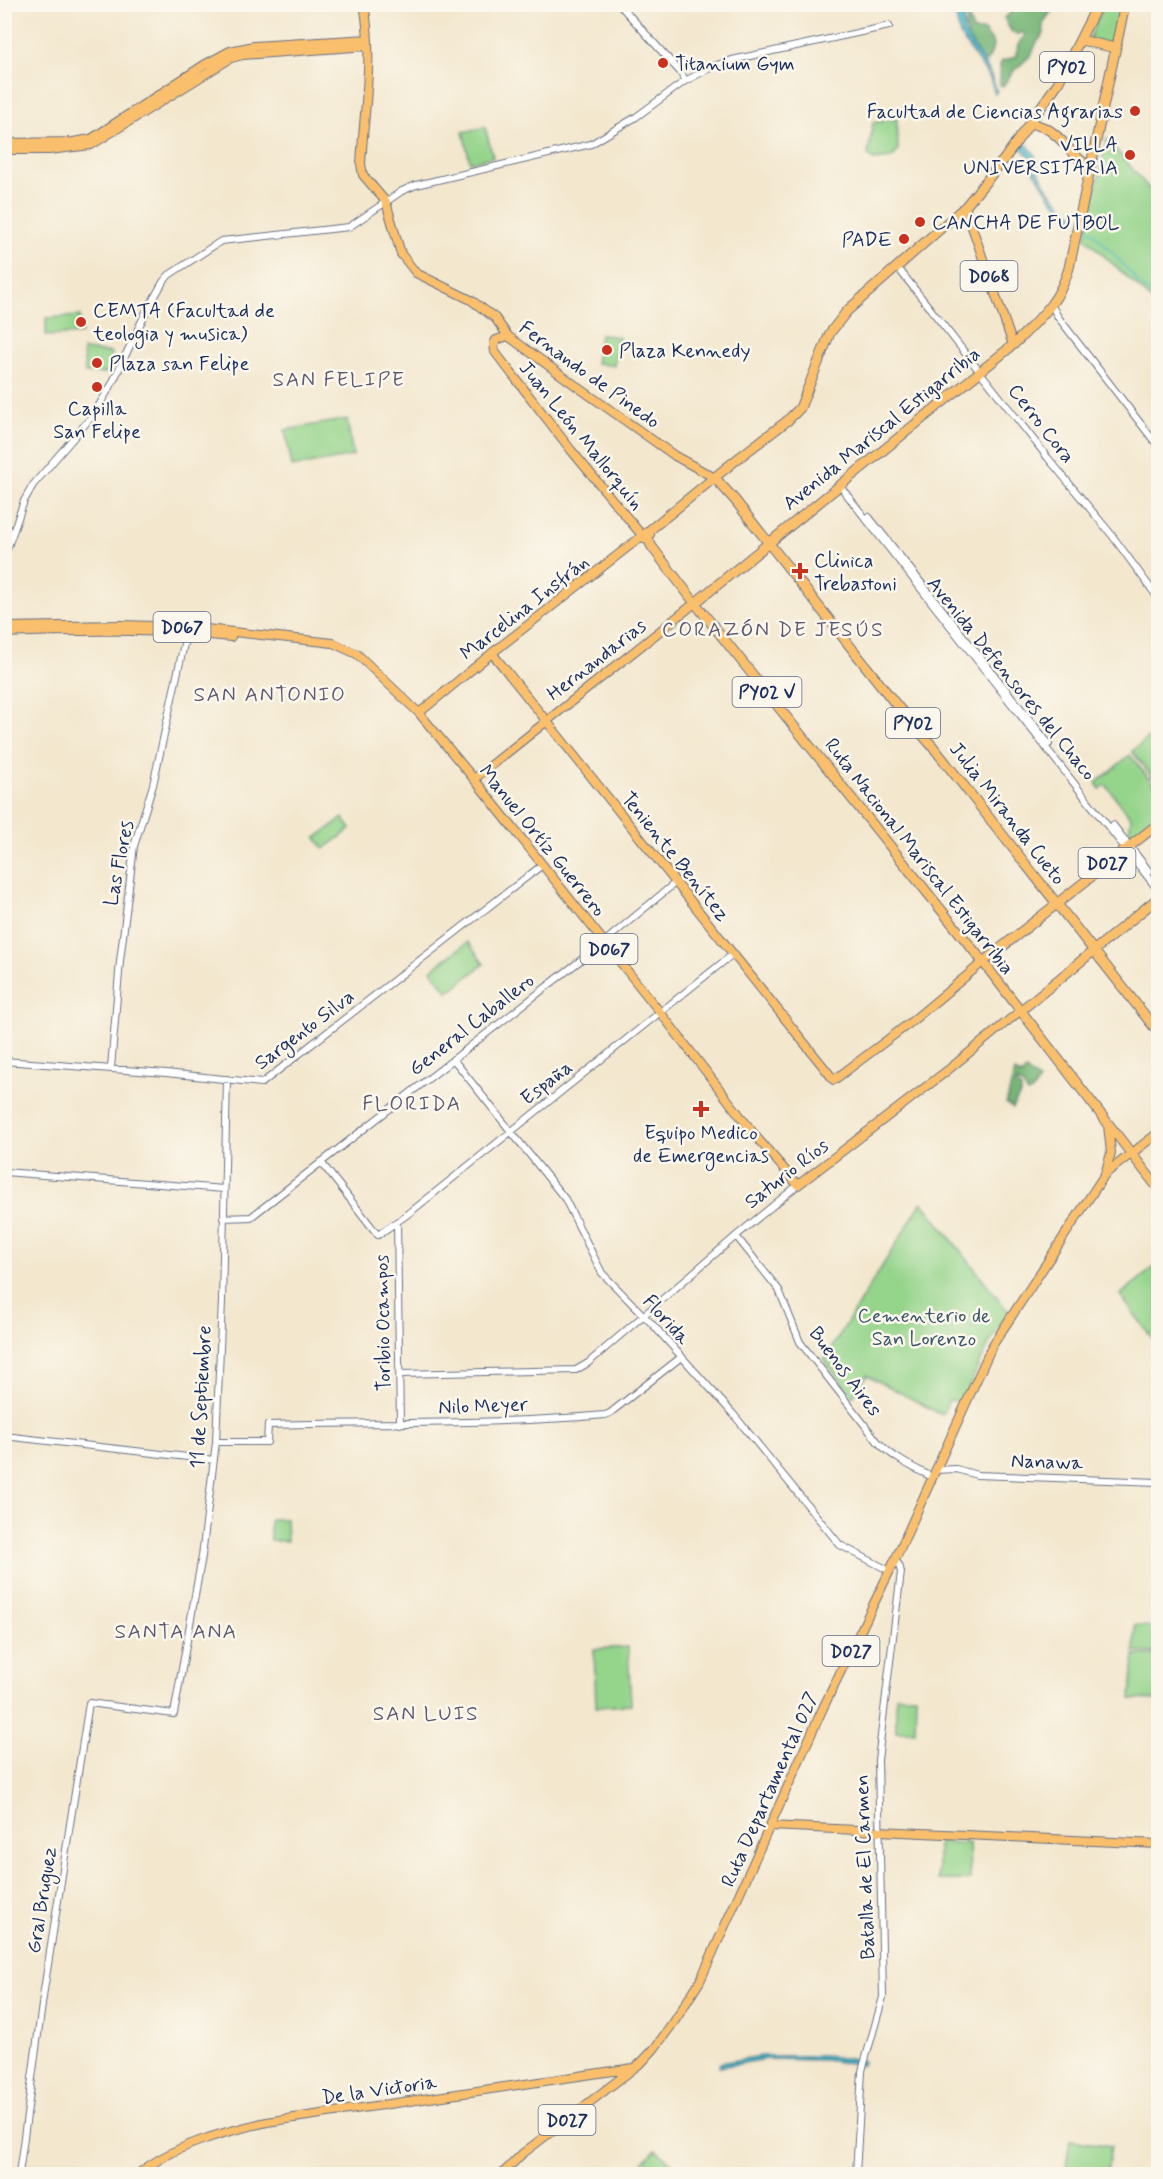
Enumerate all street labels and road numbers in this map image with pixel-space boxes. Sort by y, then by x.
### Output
road number: PY02 [1040,52,1094,82]
road number: D068 [960,261,1018,291]
street label: Fernando de Pinedo [513,315,665,435]
street label: Avenida Mariscal Estigarribia [778,341,986,517]
street label: Juan León Mallorquín [512,356,650,516]
street label: Cerro Cora [1001,379,1080,469]
street label: Marcelina Insfrán [455,549,595,667]
street label: Avenida Defensores del Chaco [920,571,1102,787]
road number: D067 [154,612,210,642]
street label: Hernandarias [542,613,652,708]
road number: PY02 V [732,677,801,707]
road number: PY02 [886,708,940,738]
street label: Ruta Nacional Mariscal Estigarribia [818,733,1020,981]
street label: Julia Miranda Cueto [942,737,1071,891]
street label: Manuel Ortíz Guerrero [472,759,612,923]
street label: Teniente Benítez [614,787,736,927]
street label: Las Flores [98,818,141,908]
road number: D027 [1078,848,1136,878]
road number: D067 [580,934,638,964]
street label: General Caballero [404,968,540,1083]
street label: Sargento Silva [249,984,361,1077]
street label: España [515,1054,578,1112]
street label: Saturio Ríos [739,1133,835,1216]
street label: Toribio Ocampos [369,1254,398,1392]
street label: Florida [636,1289,696,1352]
street label: Buenos Aires [802,1321,888,1422]
street label: 11 de Septiembre [184,1325,219,1469]
street label: Nilo Meyer [438,1391,529,1422]
street label: Nanawa [1011,1448,1084,1477]
road number: D027 [822,1636,880,1666]
street label: Ruta Departamental 027 [715,1688,826,1892]
street label: Batalla de El Carmen [849,1774,882,1960]
street label: Gral Bruguez [21,1845,65,1956]
street label: De la Victoria [320,2069,439,2112]
road number: D027 [538,2105,596,2135]

